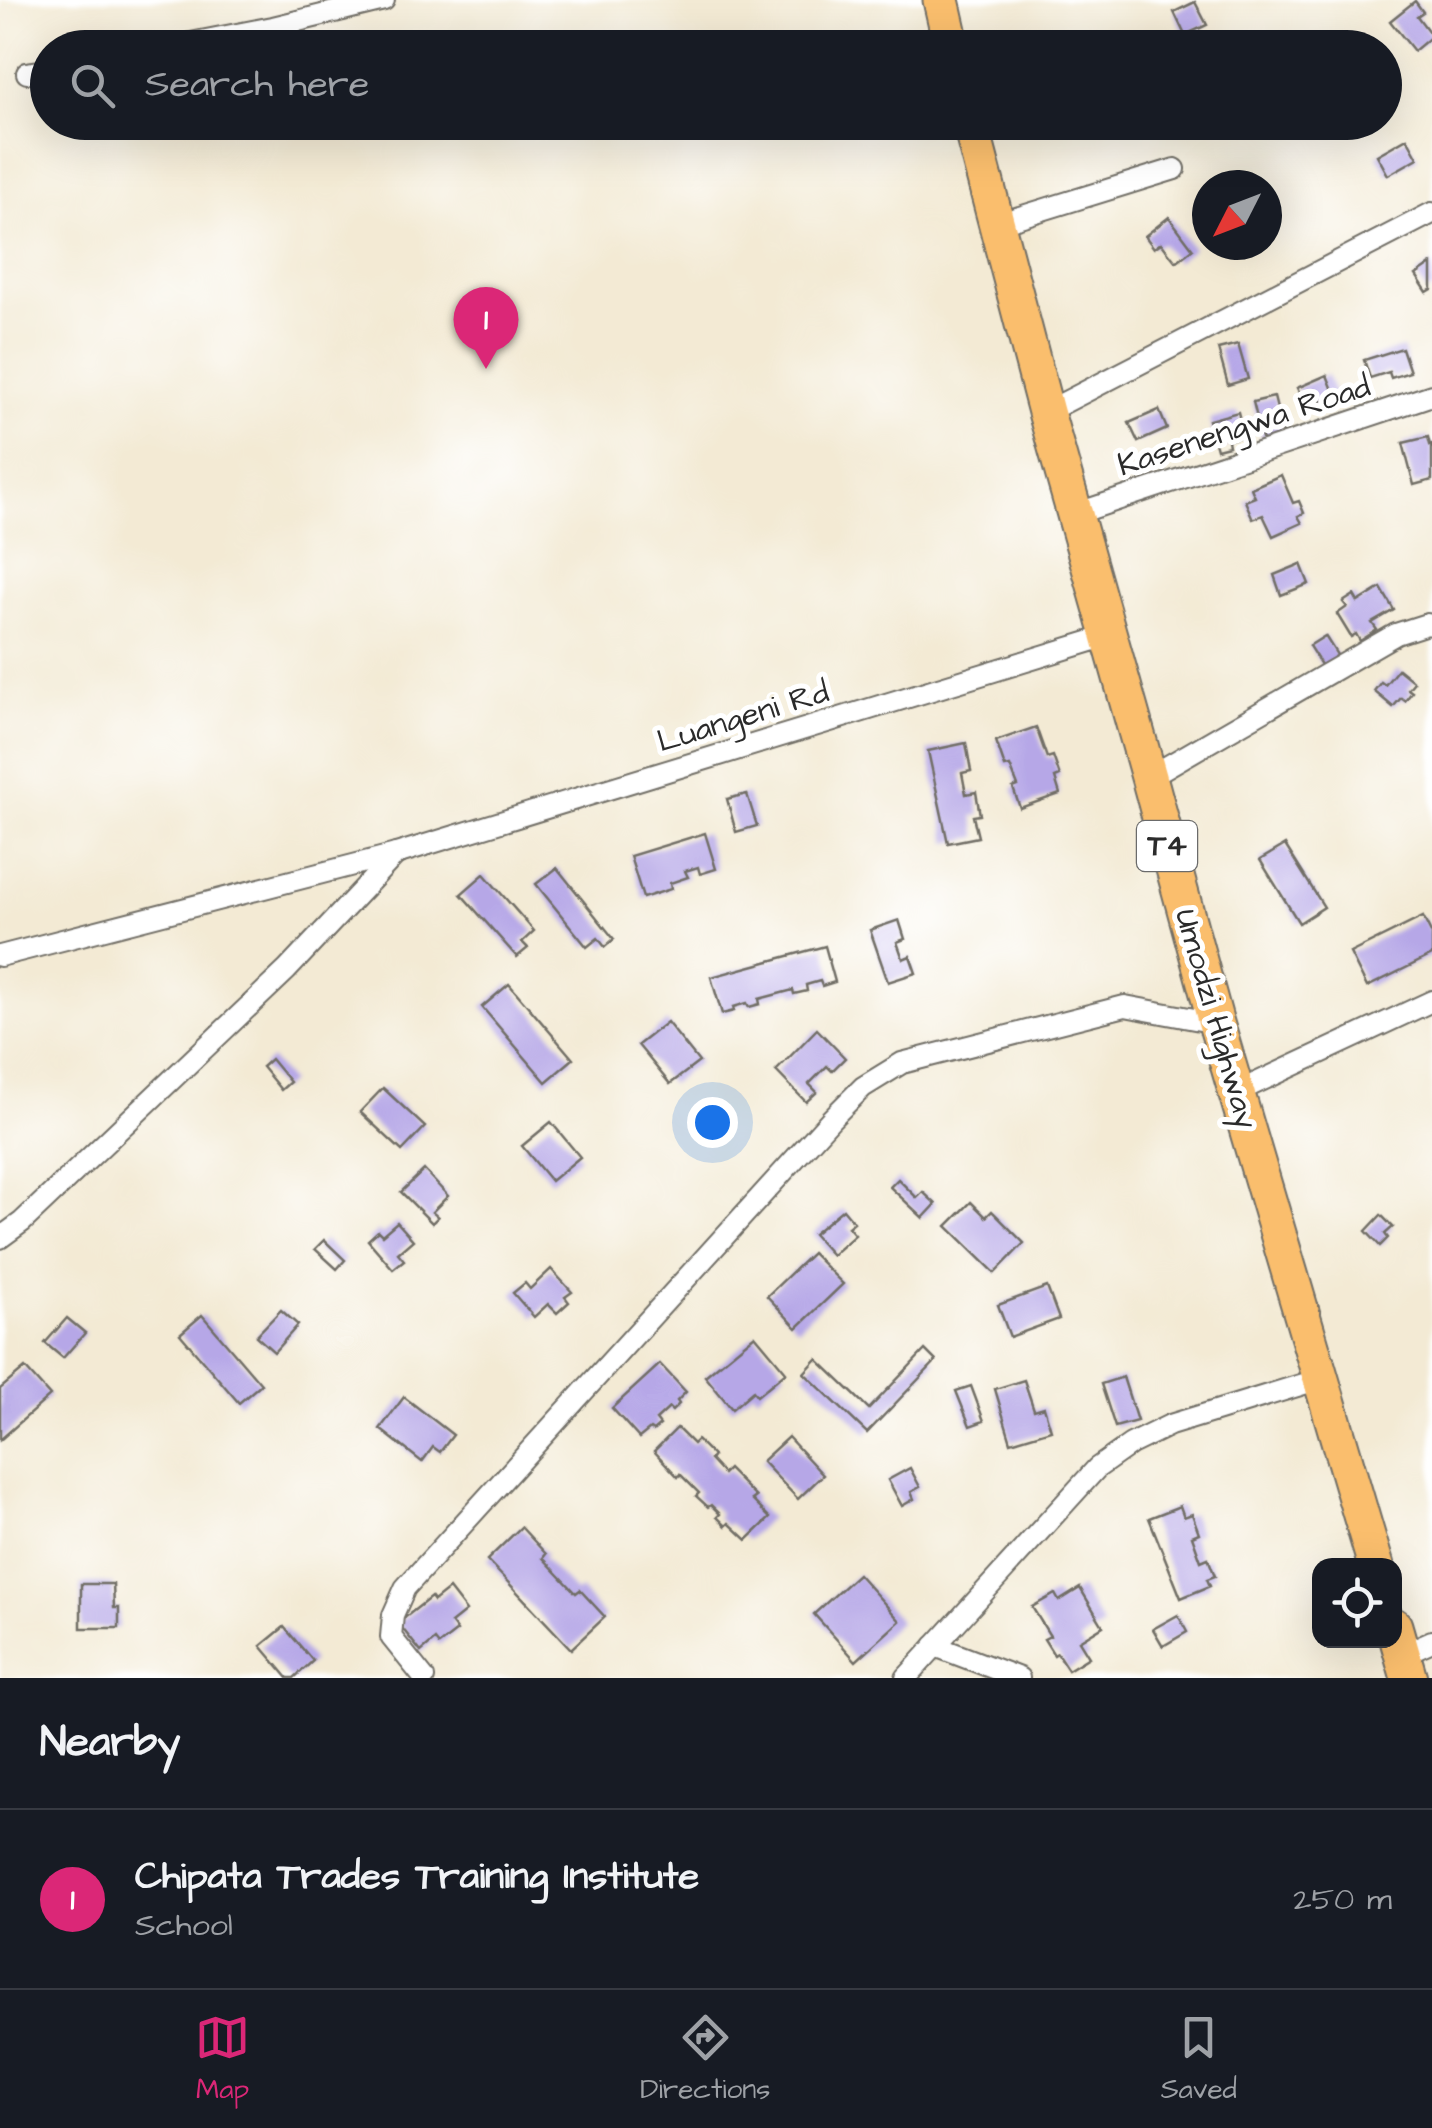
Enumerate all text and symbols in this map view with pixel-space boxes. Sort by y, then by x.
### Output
search box [30,30,1402,140]
icon: search [65,58,120,113]
text: Search here [145,59,369,111]
north arrow [1192,170,1282,260]
pin: 1 [454,286,518,369]
street label: Kasenengwa Road [1112,364,1376,488]
street label: Luangeni Rd [652,670,834,764]
road number: T4 [1137,821,1197,871]
street label: Umodzi Highway [1163,904,1269,1134]
your location [687,1097,738,1148]
map controls [1312,1558,1402,1648]
button: locate [1312,1558,1402,1648]
text: Nearby [40,1714,180,1772]
text: Chipata Trades Training Institute [135,1851,699,1903]
text: 1 [70,1877,75,1922]
text: 250 m [1293,1877,1392,1922]
text: School [135,1903,233,1948]
tab: Map [195,2010,250,2109]
tab: Directions [640,2010,770,2109]
tab: Saved [1161,2010,1237,2109]

